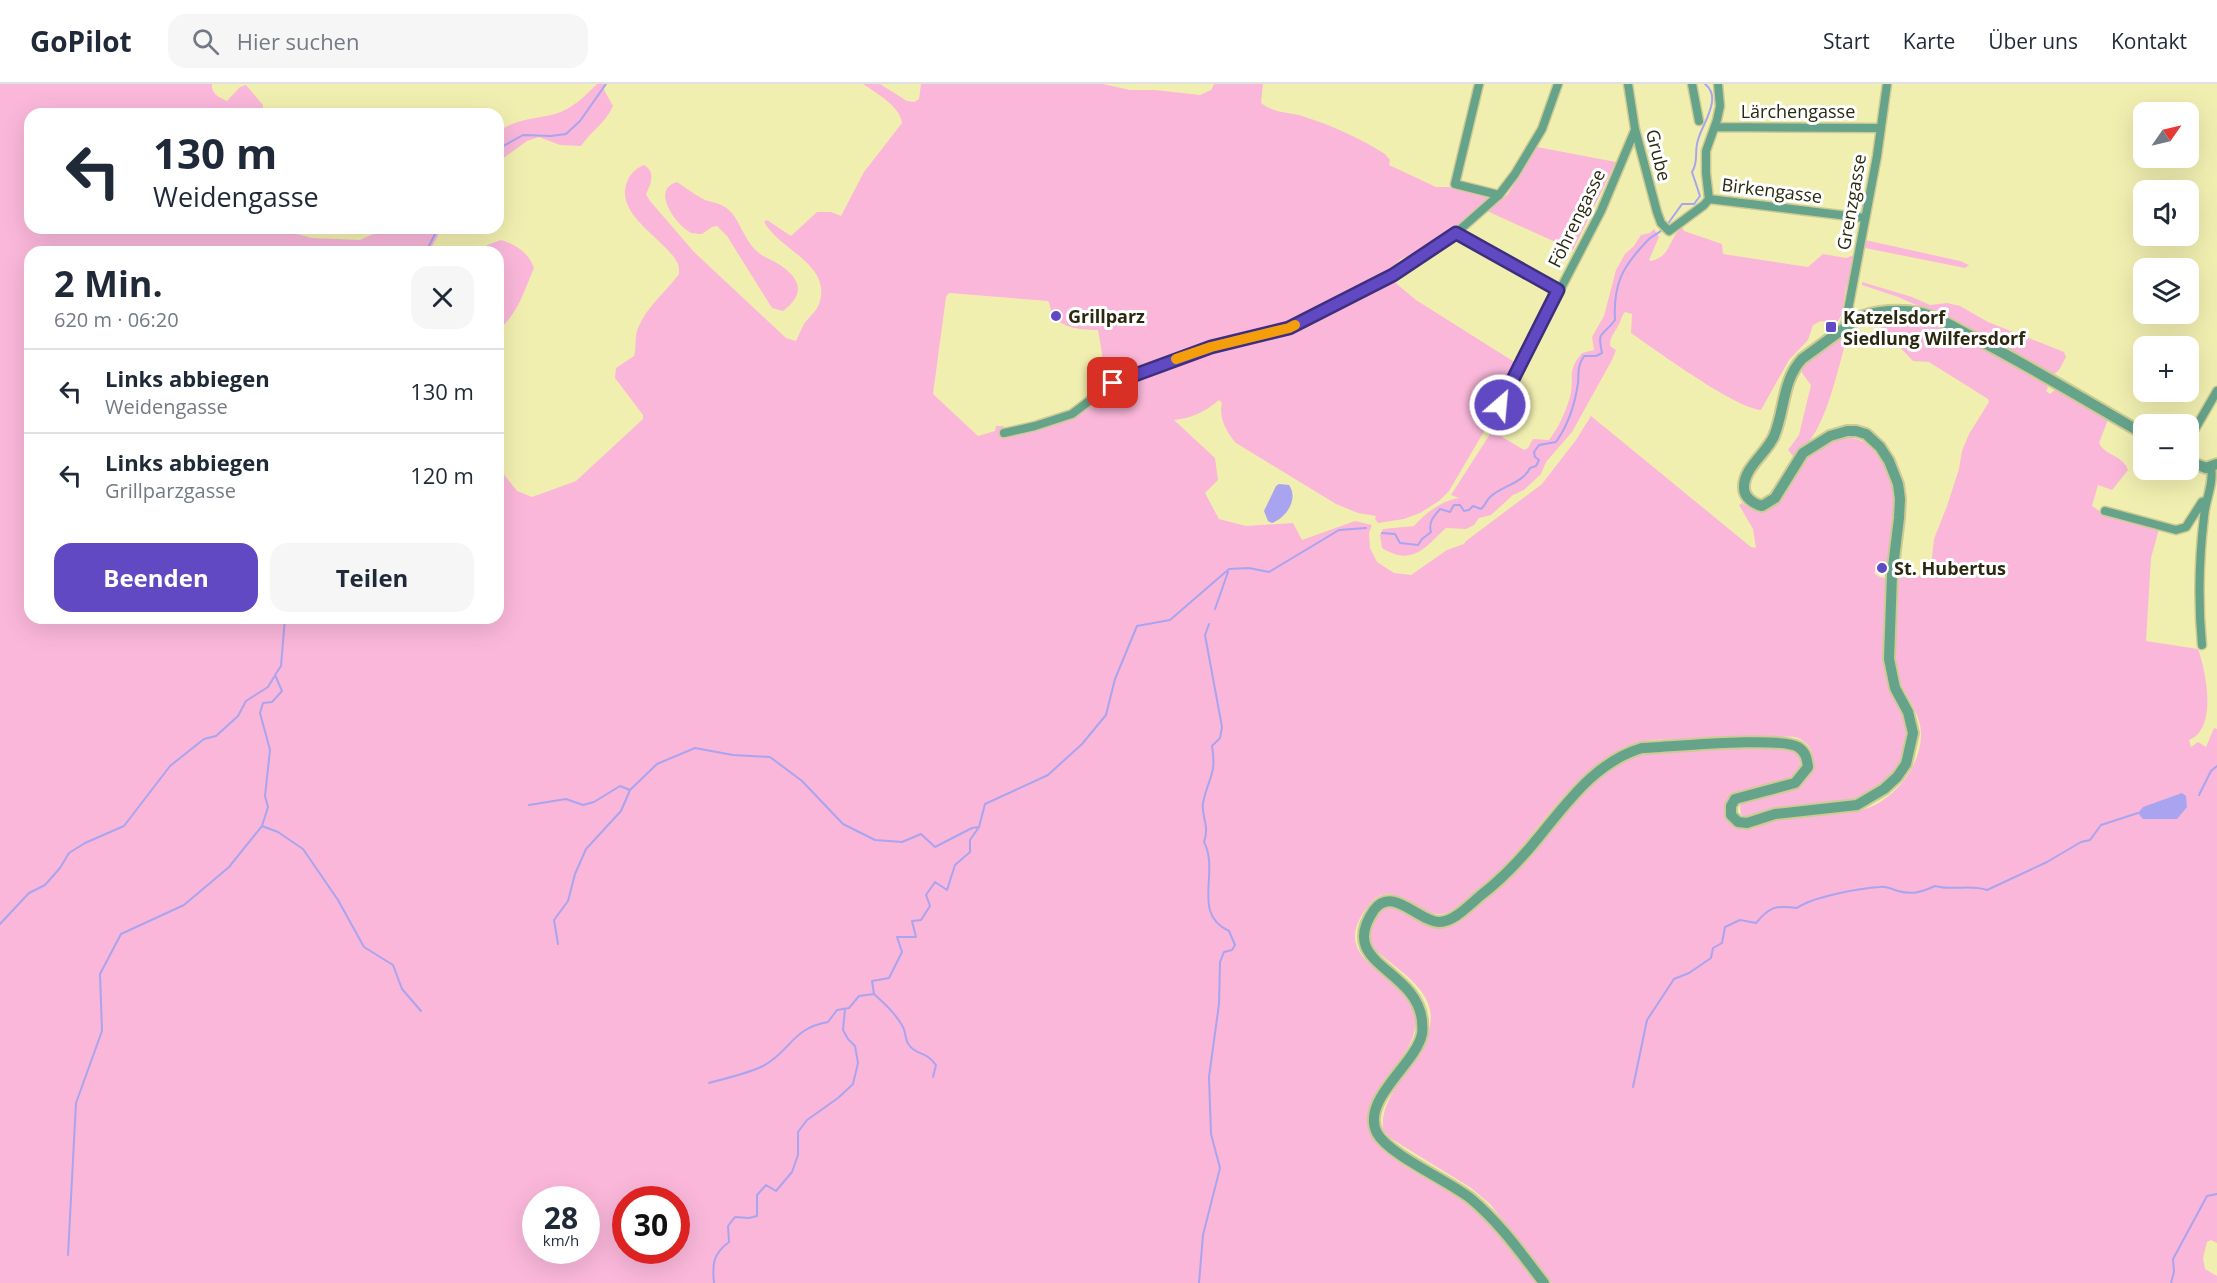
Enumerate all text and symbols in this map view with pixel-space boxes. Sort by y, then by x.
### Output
search box [168,14,588,68]
text: GoPilot [30,22,132,60]
icon: search [189,25,222,58]
text: Hier suchen [237,26,359,56]
text: Start [1823,27,1870,55]
text: Karte [1903,27,1955,55]
text: Über uns [1988,27,2078,55]
text: Kontakt [2111,27,2187,55]
street label: Lärchengasse [1741,99,1855,123]
north arrow [2133,102,2199,168]
map controls [2133,102,2199,480]
text: 130 m [153,124,277,181]
street label: Grube [1641,127,1677,183]
icon: left [54,132,132,210]
street label: Grenzgasse [1831,152,1871,252]
street label: Föhrengasse [1542,165,1610,271]
street label: Birkengasse [1720,172,1824,208]
text: Weidengasse [153,178,319,215]
button: sound [2133,180,2199,246]
button: layers [2133,258,2199,324]
text: 2 Min. [54,259,163,308]
button: close [411,266,474,329]
place label: Grillparz [1068,304,1145,328]
place label: Katzelsdorf Siedlung Wilfersdorf [1843,305,2026,350]
text: 620 m · 06:20 [54,306,179,333]
marker: Grillparz [1049,309,1063,323]
marker: Katzelsdorf Siedlung Wilfersdorf [1824,320,1838,334]
button: + [2133,336,2199,402]
pin [1087,357,1138,408]
text: Links abbiegen [105,363,270,393]
icon: arrive [1096,366,1129,399]
position arrow [1468,373,1532,437]
icon: left [54,375,87,408]
text: 130 m [410,376,474,406]
text: Weidengasse [105,393,228,420]
button: − [2133,414,2199,480]
text: Links abbiegen [105,447,270,477]
icon: left [54,459,87,492]
text: 120 m [410,460,474,490]
text: Grillparzgasse [105,477,236,504]
button: Beenden [54,543,258,612]
button: Teilen [270,543,474,612]
place label: St. Hubertus [1894,556,2006,580]
marker: St. Hubertus [1875,561,1889,575]
speed limit sign: 30 [612,1186,690,1264]
text: 28 [544,1197,578,1238]
text: km/h [543,1230,579,1250]

